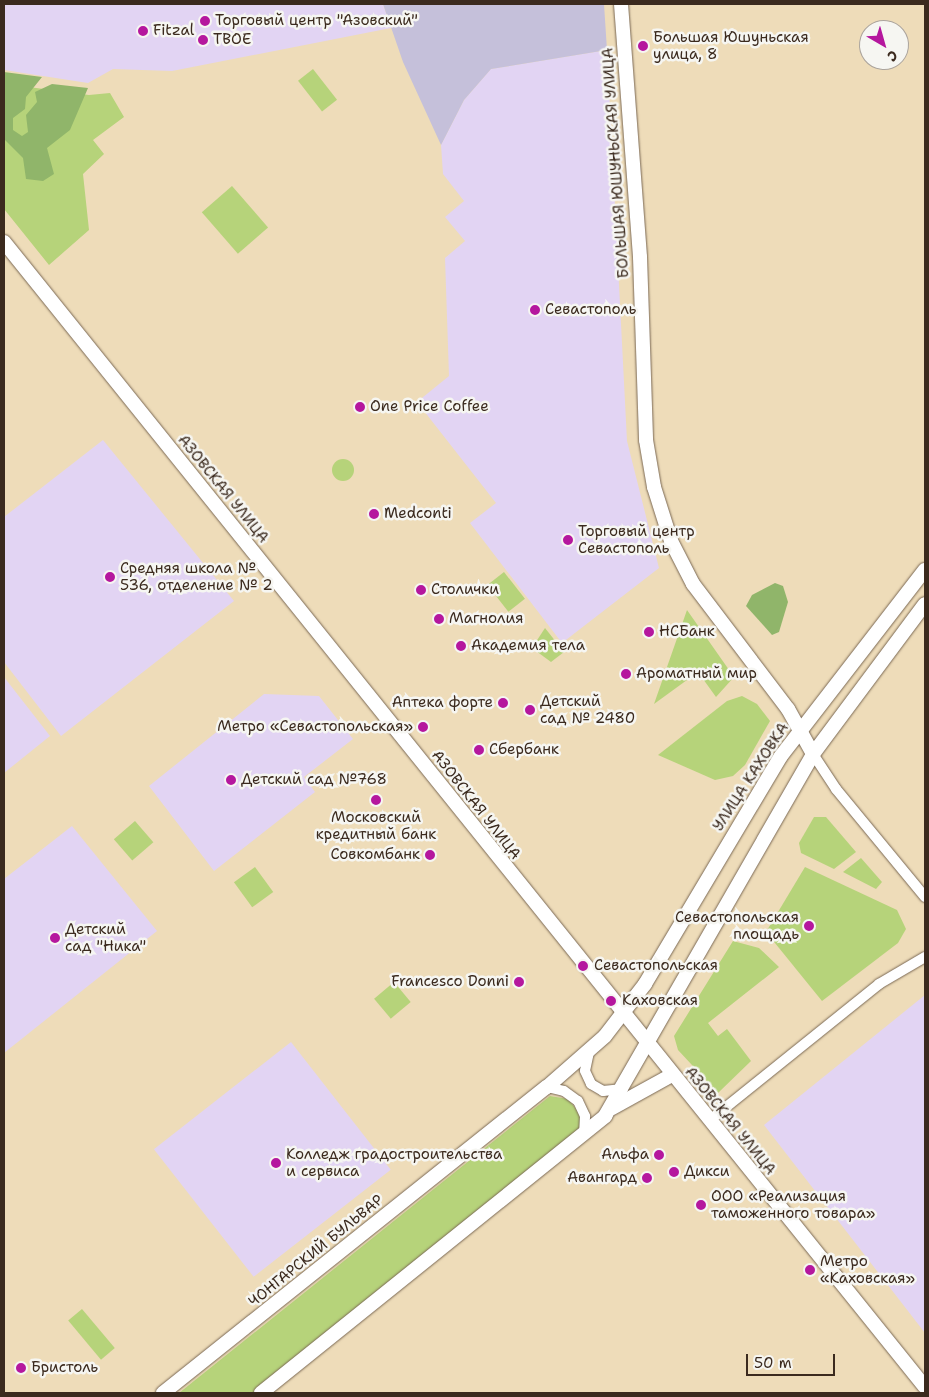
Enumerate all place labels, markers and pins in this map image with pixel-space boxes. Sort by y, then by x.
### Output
place label: Торговый центр "Азовский" [215,12,418,30]
marker: Торговый центр "Азовский" [199,15,211,27]
place label: Fitzal [153,22,194,40]
marker: Fitzal [137,25,149,37]
place label: Большая Юшуньская улица, 8 [653,28,809,63]
place label: ТВОЕ [213,31,251,49]
marker: ТВОЕ [197,34,209,46]
marker: Большая Юшуньская улица, 8 [637,40,649,52]
place label: Севастополь [545,301,636,319]
marker: Севастополь [529,304,541,316]
place label: One Price Coffee [370,398,489,416]
marker: One Price Coffee [354,401,366,413]
place label: Medconti [384,505,452,523]
marker: Medconti [368,508,380,520]
place label: Торговый центр Севастополь [578,522,695,557]
marker: Торговый центр Севастополь [562,534,574,546]
place label: Средняя школа № 536, отделение № 2 [120,559,273,594]
marker: Средняя школа № 536, отделение № 2 [104,571,116,583]
place label: Столички [431,581,499,599]
marker: Столички [415,584,427,596]
place label: Магнолия [449,610,523,628]
marker: Магнолия [433,613,445,625]
place label: НСБанк [659,623,715,641]
marker: НСБанк [643,626,655,638]
place label: Академия тела [471,637,585,655]
marker: Академия тела [455,640,467,652]
place label: Ароматный мир [636,665,757,683]
marker: Ароматный мир [620,668,632,680]
place label: Детский сад № 2480 [540,692,635,727]
place label: Аптека форте [392,694,493,712]
marker: Аптека форте [497,697,509,709]
marker: Детский сад № 2480 [524,704,536,716]
place label: Метро «Севастопольская» [217,718,413,736]
marker: Метро «Севастопольская» [417,721,429,733]
place label: Сбербанк [489,741,559,759]
marker: Сбербанк [473,744,485,756]
place label: Детский сад №768 [241,771,387,789]
marker: Детский сад №768 [225,774,237,786]
marker: Московский кредитный банк [370,794,382,806]
place label: Московский кредитный банк [316,808,436,843]
place label: Совкомбанк [330,846,420,864]
marker: Совкомбанк [424,849,436,861]
place label: Севастопольская площадь [675,908,799,943]
place label: Детский сад "Ника" [65,920,146,955]
marker: Севастопольская площадь [803,920,815,932]
marker: Детский сад "Ника" [49,932,61,944]
place label: Севастопольская [594,957,718,975]
marker: Севастопольская [576,959,590,973]
place label: Francesco Donni [391,973,509,991]
marker: Francesco Donni [513,976,525,988]
place label: Каховская [622,992,698,1010]
marker: Каховская [604,994,618,1008]
place label: Колледж градостроительства и сервиса [286,1145,502,1180]
place label: Альфа [601,1146,649,1164]
marker: Альфа [653,1149,665,1161]
marker: Колледж градостроительства и сервиса [270,1157,282,1169]
place label: Дикси [684,1163,730,1181]
marker: Дикси [668,1166,680,1178]
place label: Авангард [567,1169,637,1187]
marker: Авангард [641,1172,653,1184]
place label: ООО «Реализация таможенного товара» [711,1187,875,1222]
marker: ООО «Реализация таможенного товара» [695,1199,707,1211]
place label: Метро «Каховская» [820,1252,915,1287]
marker: Метро «Каховская» [804,1264,816,1276]
place label: Бристоль [31,1359,98,1377]
marker: Бристоль [15,1362,27,1374]

